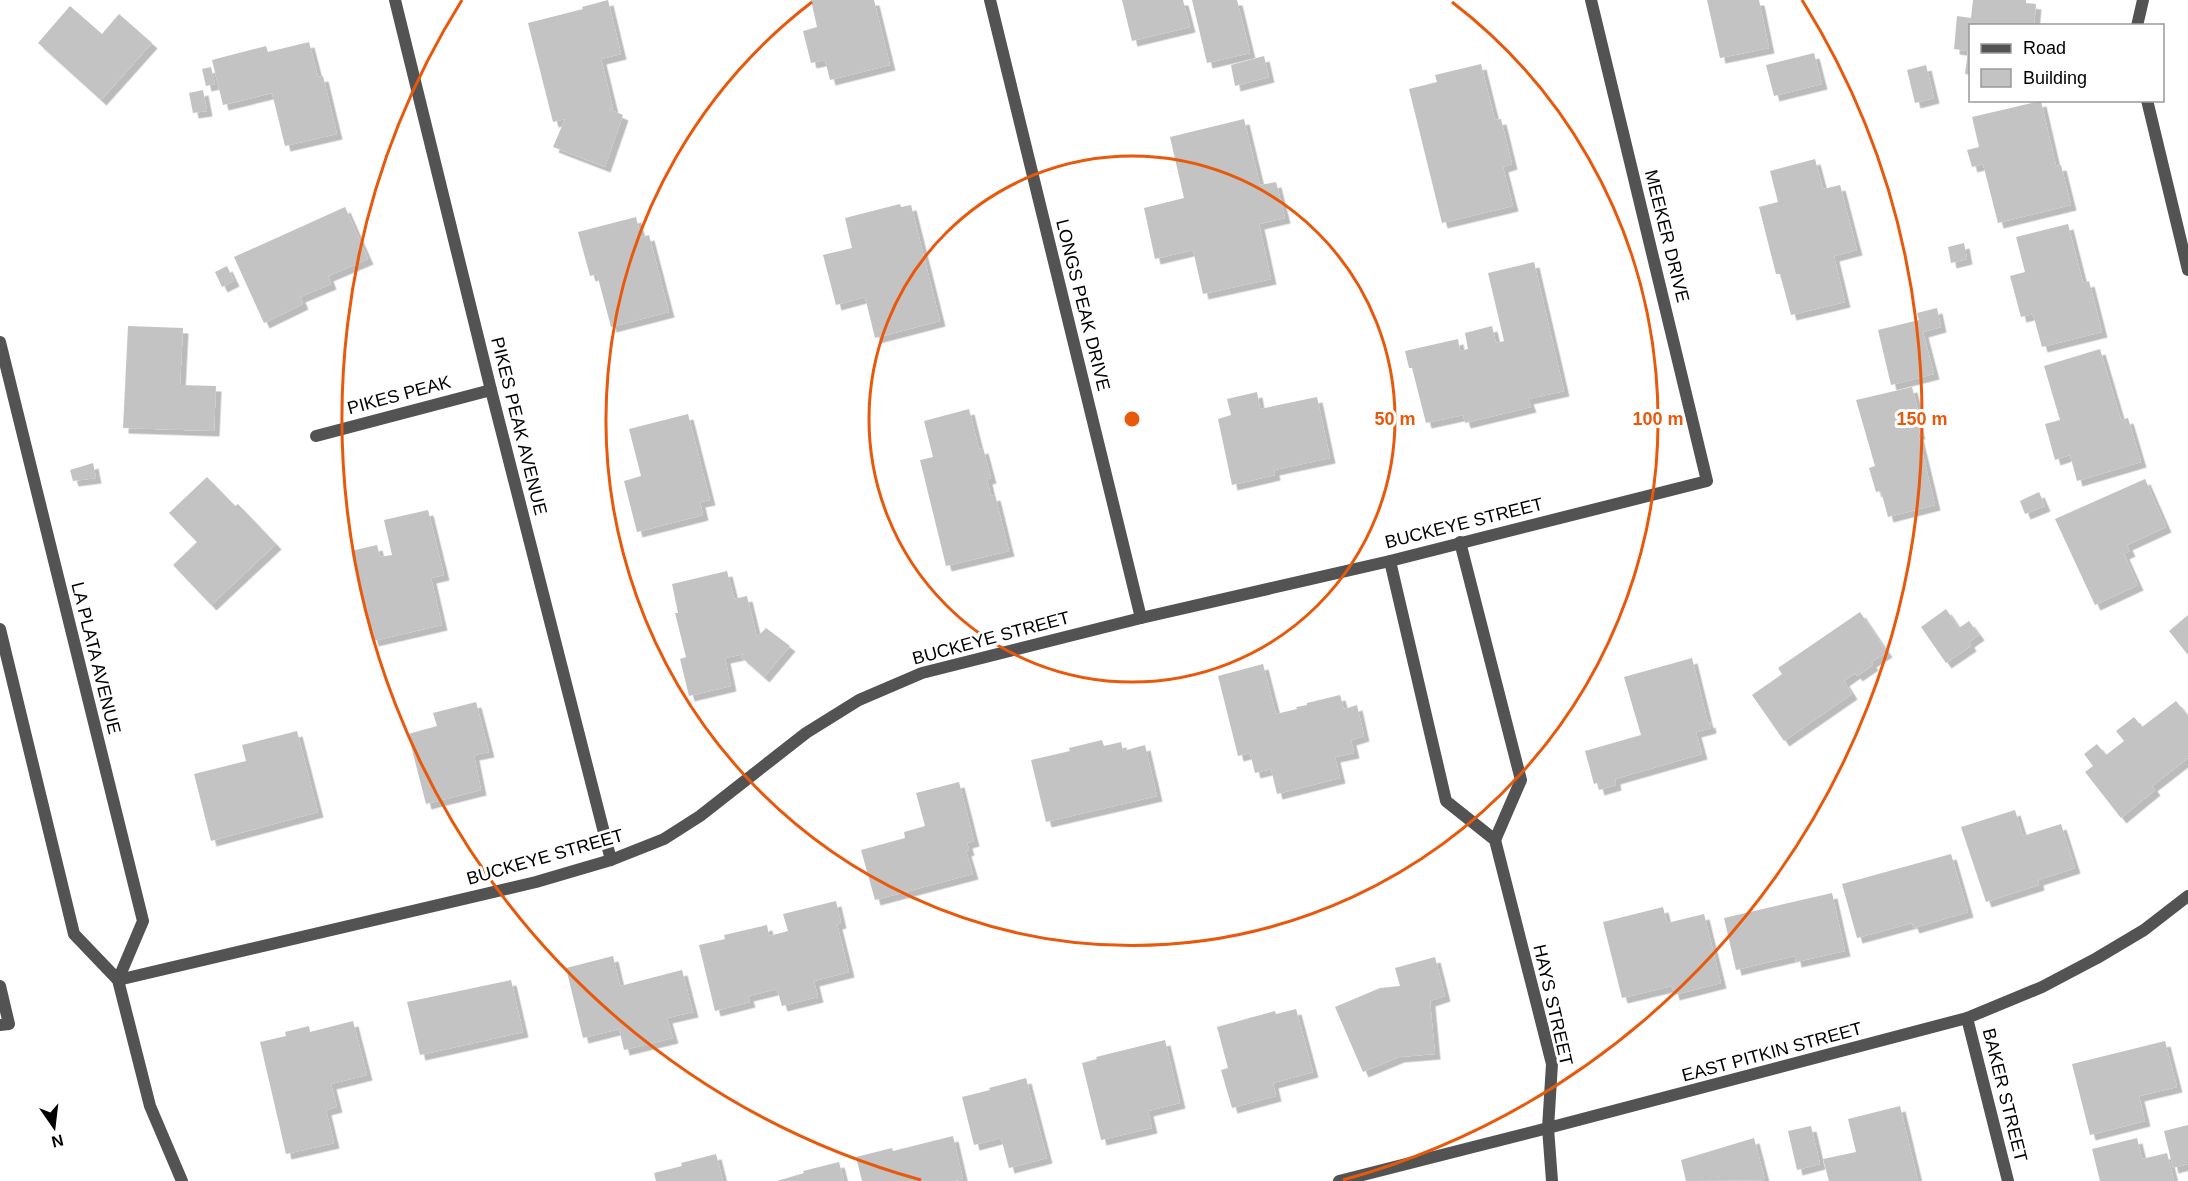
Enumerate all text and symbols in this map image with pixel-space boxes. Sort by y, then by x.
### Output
legend [1969,24,2164,102]
text: Road [2023,38,2066,58]
text: Building [2023,68,2087,88]
street label: MEEKER DRIVE [1641,168,1693,304]
street label: LONGS PEAK DRIVE [1052,217,1114,393]
street label: PIKES PEAK AVENUE [487,335,551,517]
street label: PIKES PEAK [345,372,453,418]
centre of rings [1122,409,1142,429]
text: 50 m [1374,409,1416,429]
text: 100 m [1632,409,1684,429]
text: 150 m [1896,409,1948,429]
street label: BUCKEYE STREET [1383,494,1545,552]
street label: LA PLATA AVENUE [67,580,125,736]
street label: BUCKEYE STREET [910,607,1072,669]
street label: BUCKEYE STREET [464,825,626,889]
street label: HAYS STREET [1529,942,1577,1068]
street label: EAST PITKIN STREET [1680,1018,1864,1086]
street label: BAKER STREET [1979,1026,2031,1164]
north arrow [24,1097,84,1157]
text: N [50,1131,65,1151]

